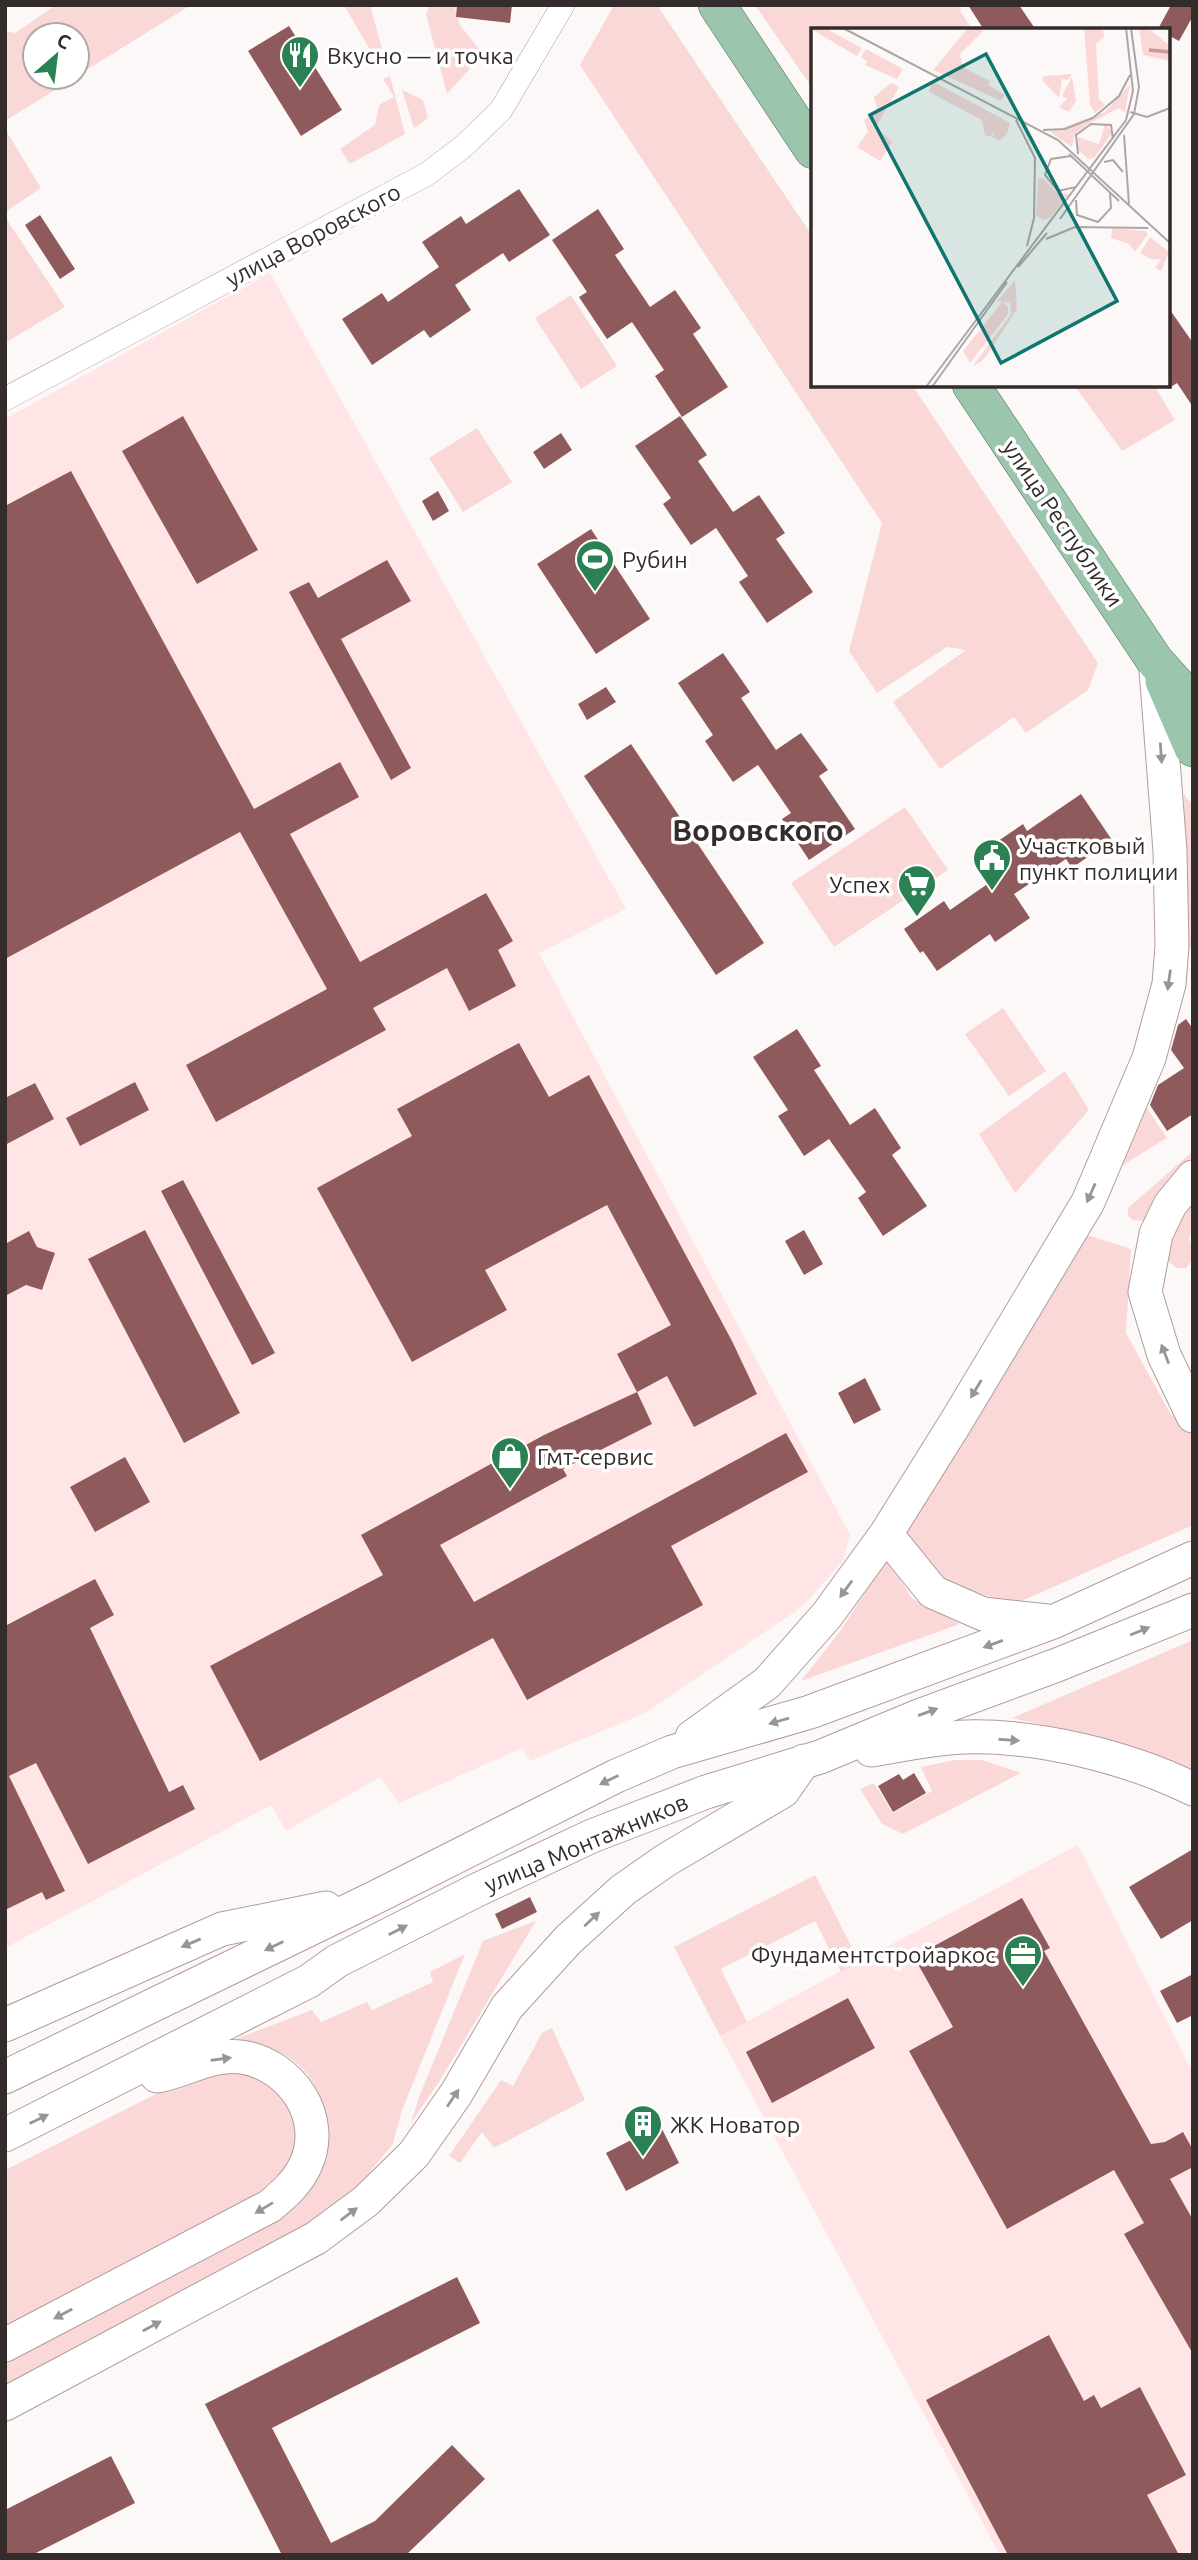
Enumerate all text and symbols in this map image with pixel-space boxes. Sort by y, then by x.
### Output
north arrow [21,21,91,91]
text: С [53,28,75,54]
inset map [811,28,1170,387]
restaurant icon: Вкусно — и точка [279,34,321,89]
place label: Вкусно — и точка [327,43,514,68]
street label: улица Воровского [221,178,405,292]
street label: улица Республики [998,435,1128,611]
sports icon: Рубин [574,538,616,593]
place label: Рубин [622,547,688,572]
one-way arrow [1156,742,1167,764]
district label: Воровского [672,813,844,847]
place label: Участковый пункт полиции [1019,833,1178,884]
public building icon: Участковый пункт полиции [971,837,1013,892]
supermarket icon: Успех [896,863,938,918]
place label: Успех [830,872,890,897]
one-way arrow [1163,969,1174,991]
one-way arrow [1085,1183,1097,1203]
one-way arrow [1159,1343,1170,1364]
one-way arrow [970,1379,982,1399]
shop icon: Гмт-сервис [489,1435,531,1490]
place label: Гмт-сервис [537,1444,654,1469]
one-way arrow [839,1580,853,1598]
one-way arrow [1130,1626,1151,1637]
one-way arrow [982,1638,1003,1649]
one-way arrow [917,1707,938,1718]
one-way arrow [768,1716,789,1726]
one-way arrow [998,1735,1020,1746]
one-way arrow [599,1774,619,1786]
street label: улица Монтажников [480,1789,692,1897]
one-way arrow [583,1911,601,1927]
one-way arrow [388,1924,408,1935]
office icon: Фундаментстройаркос [1002,1933,1044,1988]
one-way arrow [181,1938,202,1949]
one-way arrow [264,1941,284,1952]
place label: Фундаментстройаркос [751,1942,996,1967]
one-way arrow [210,2053,232,2064]
one-way arrow [446,2088,459,2107]
building icon: ЖК Новатор [622,2103,664,2158]
place label: ЖК Новатор [670,2112,800,2137]
one-way arrow [29,2113,49,2124]
one-way arrow [255,2201,274,2214]
one-way arrow [340,2206,358,2221]
one-way arrow [54,2308,73,2320]
one-way arrow [142,2320,162,2332]

